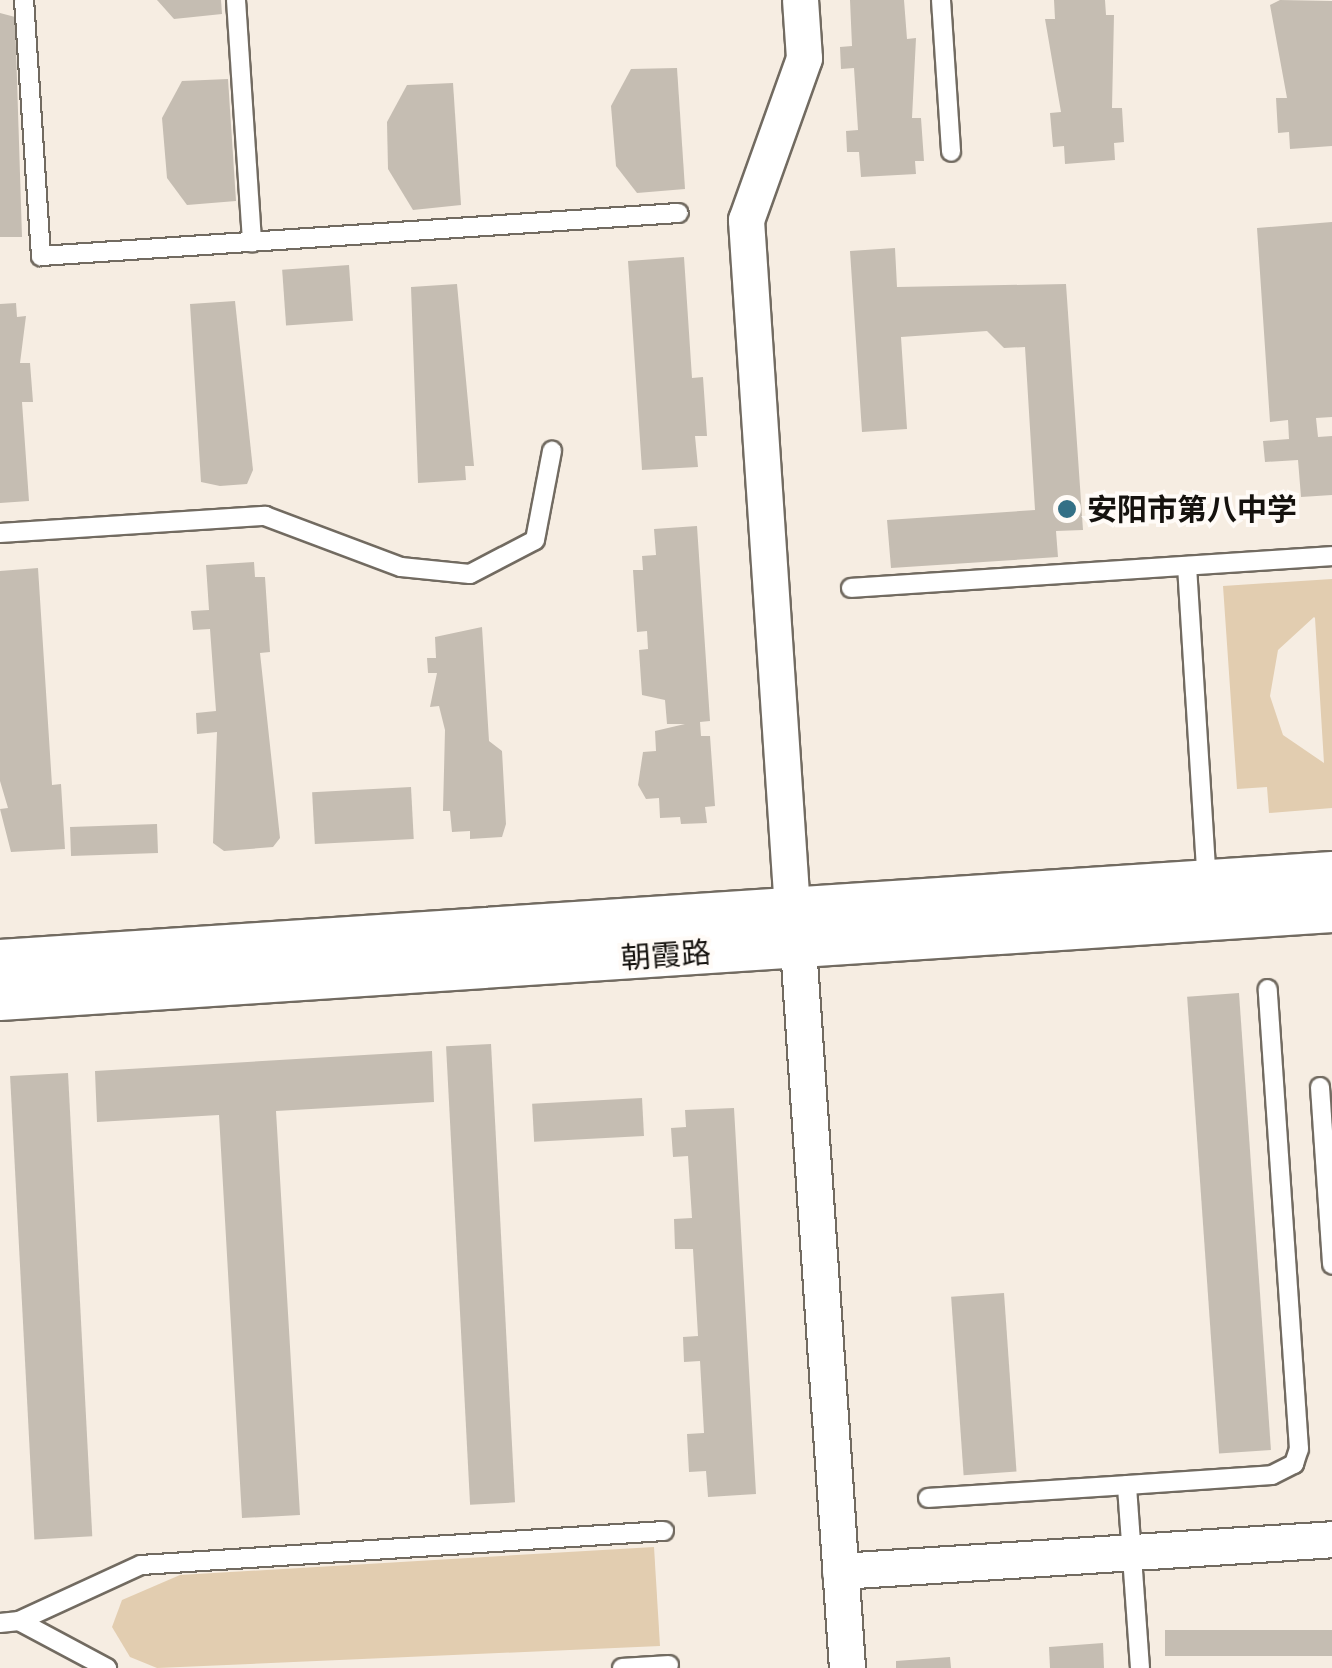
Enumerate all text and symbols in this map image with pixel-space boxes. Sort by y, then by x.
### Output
place label: 安阳市第八中学 [1087,491,1297,527]
marker: 安阳市第八中学 [1056,498,1078,520]
street label: 朝霞路 [620,934,712,976]

